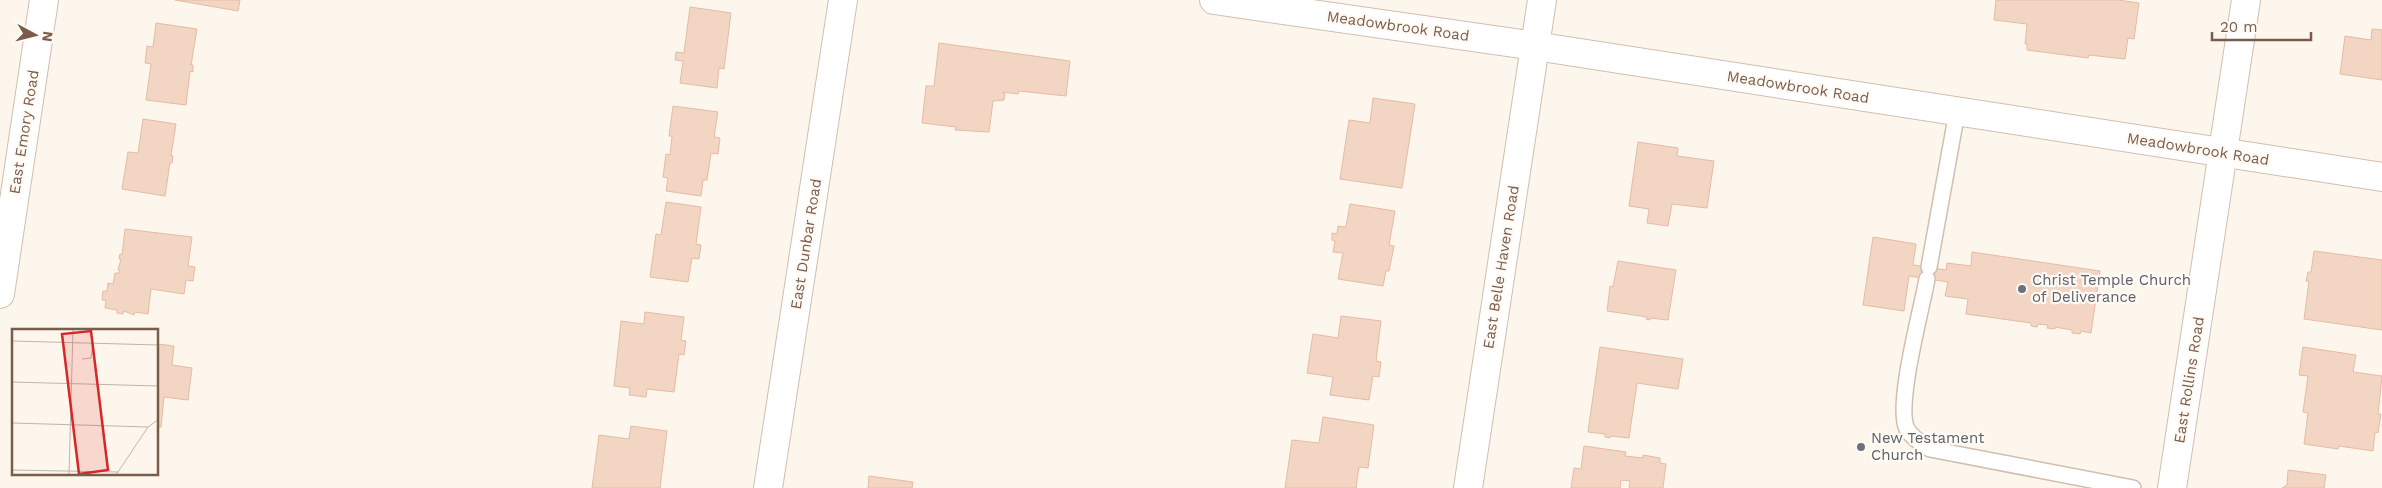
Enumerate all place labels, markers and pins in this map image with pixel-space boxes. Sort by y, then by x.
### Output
place label: Christ Temple Church of Deliverance [2032,271,2191,306]
marker: Christ Temple Church of Deliverance [2016,283,2028,295]
place label: New Testament Church [1871,429,1985,464]
marker: New Testament Church [1855,441,1867,453]

